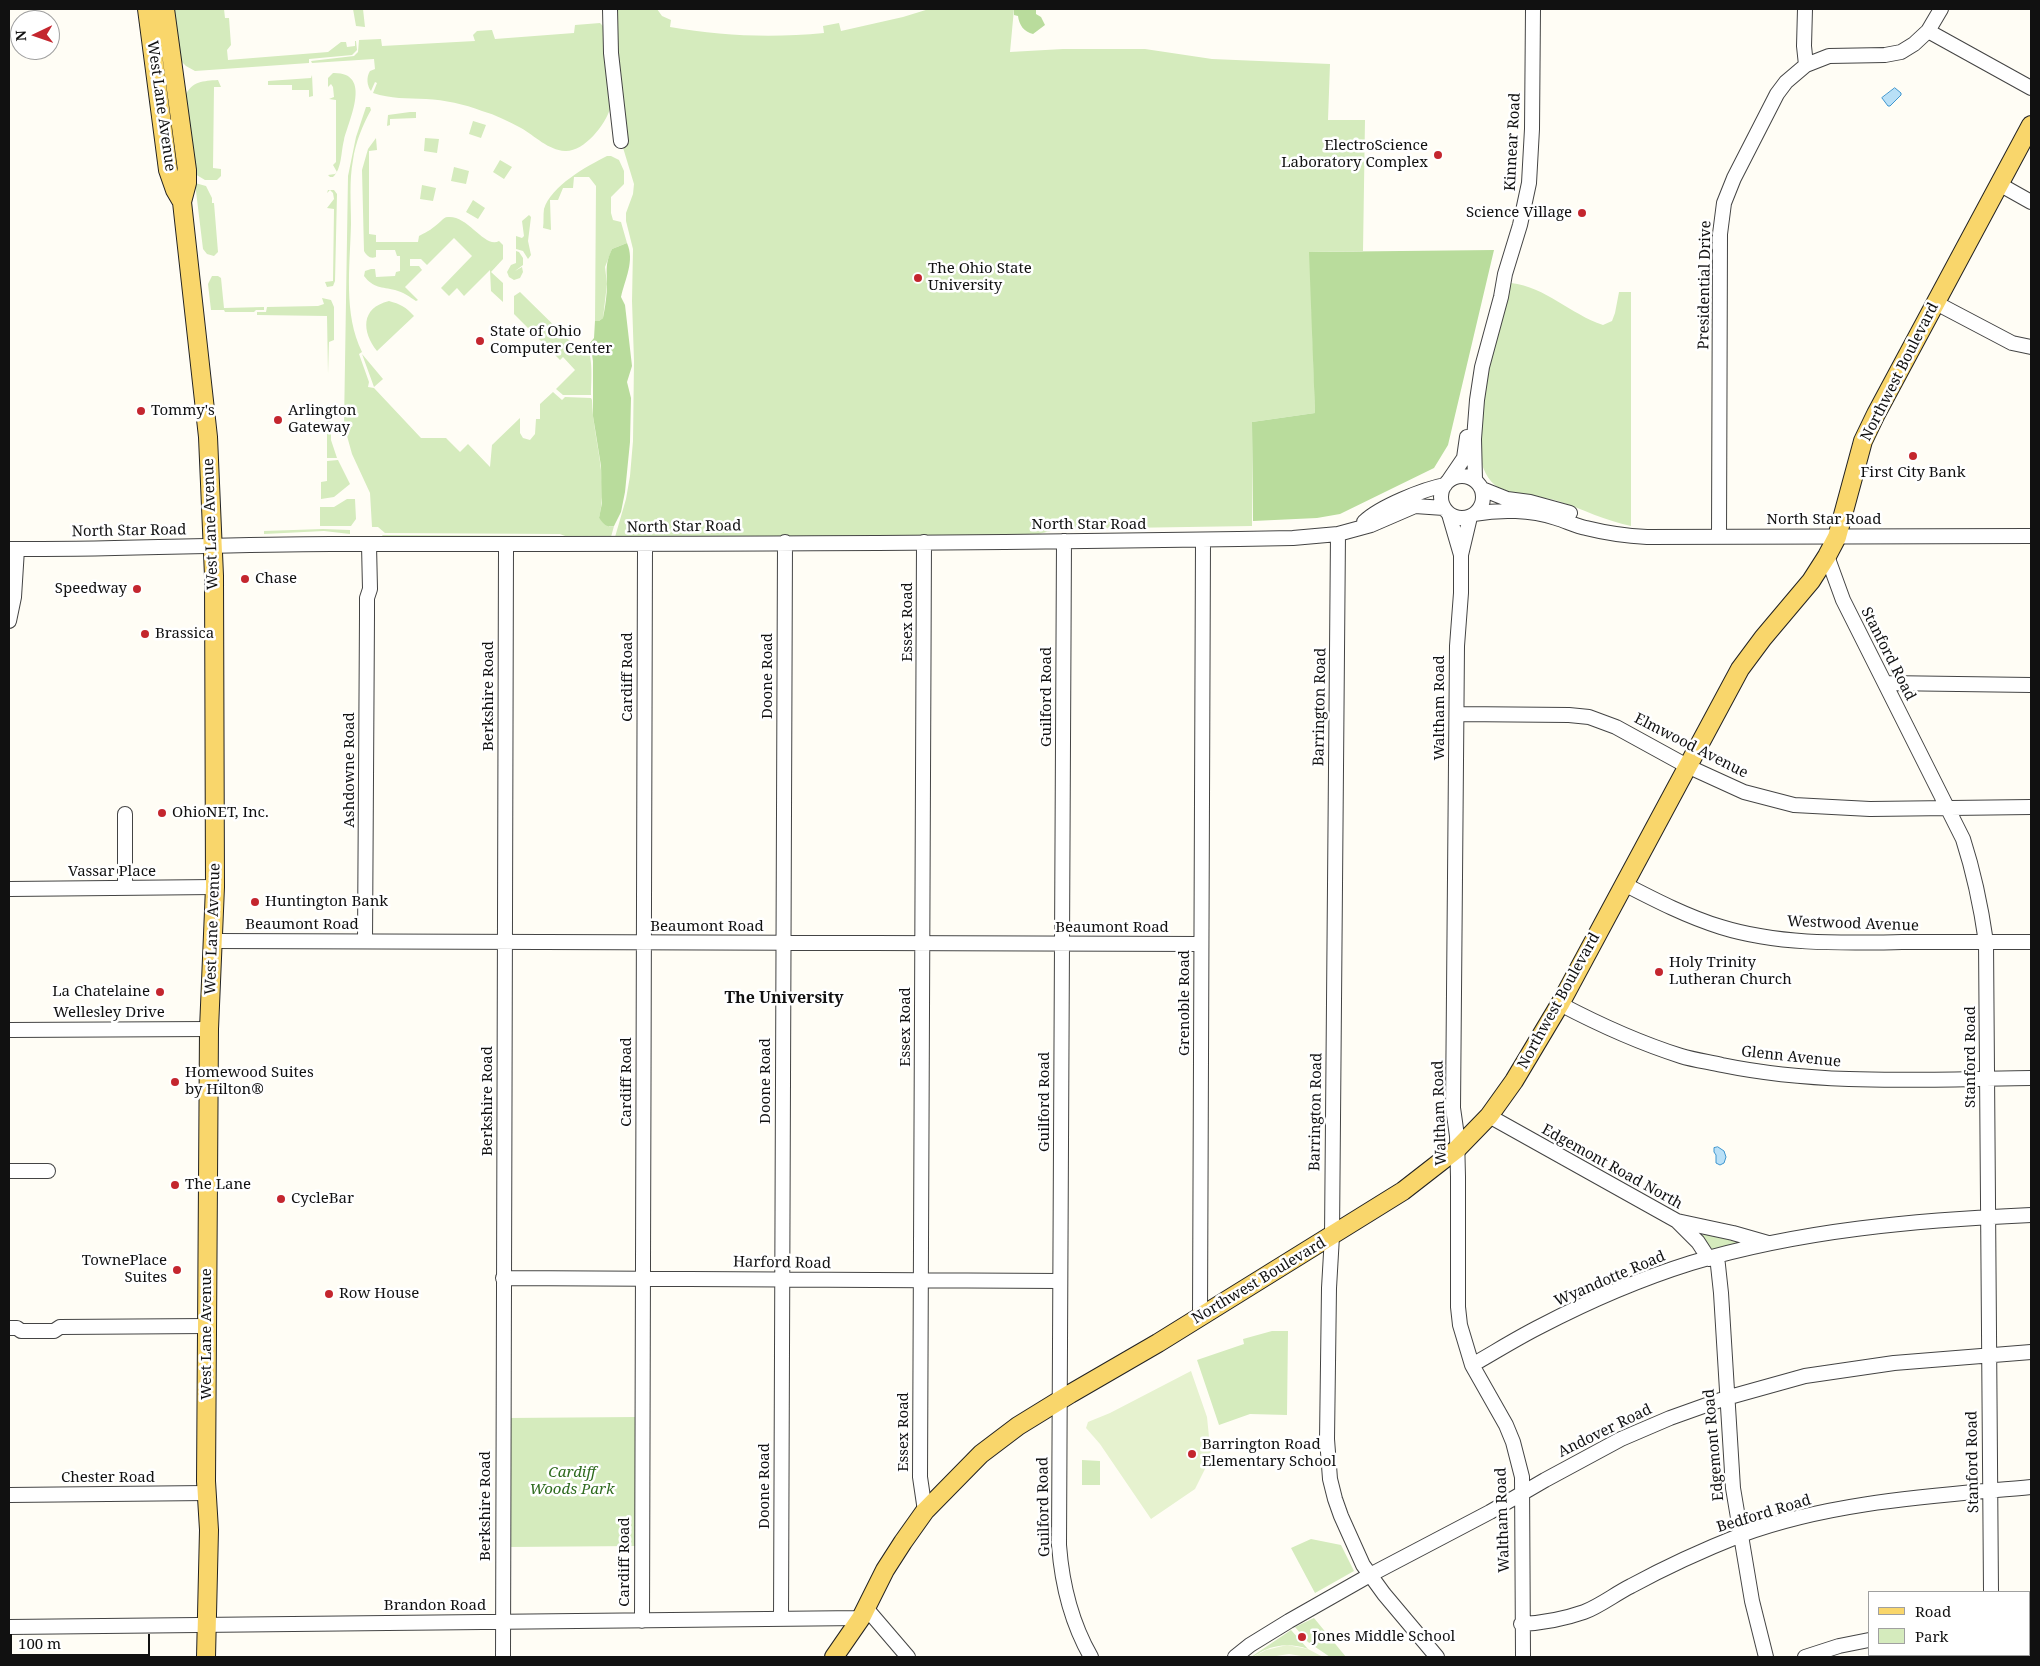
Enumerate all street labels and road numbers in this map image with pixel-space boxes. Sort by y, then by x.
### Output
street label: West Lane Avenue [143,40,179,172]
street label: Kinnear Road [1501,92,1525,192]
street label: Presidential Drive [1695,220,1715,350]
street label: Northwest Boulevard [1857,300,1943,444]
street label: West Lane Avenue [200,458,222,590]
street label: North Star Road [1767,511,1881,529]
street label: North Star Road [1032,516,1146,534]
street label: North Star Road [626,517,742,537]
street label: North Star Road [71,521,187,541]
street label: Essex Road [899,582,917,662]
street label: Stanford Road [1857,604,1919,704]
street label: Cardiff Road [619,632,637,722]
street label: Doone Road [759,633,777,719]
street label: Berkshire Road [480,641,498,751]
street label: Guilford Road [1038,647,1056,747]
street label: Barrington Road [1310,648,1330,766]
street label: Waltham Road [1431,655,1449,761]
street label: Elmwood Avenue [1631,710,1751,782]
street label: Ashdowne Road [341,712,359,828]
street label: Vassar Place [68,863,156,881]
street label: West Lane Avenue [202,863,224,995]
street label: Westwood Avenue [1787,913,1919,935]
street label: Beaumont Road [245,916,359,934]
street label: Beaumont Road [650,918,764,936]
street label: Beaumont Road [1055,919,1169,937]
street label: Northwest Boulevard [1514,930,1604,1072]
street label: Grenoble Road [1176,950,1194,1056]
street label: Essex Road [897,987,915,1067]
street label: Wellesley Drive [53,1004,165,1022]
street label: Stanford Road [1962,1006,1980,1108]
street label: Cardiff Road [618,1037,636,1127]
street label: Doone Road [757,1038,775,1124]
street label: Glenn Avenue [1740,1043,1842,1071]
street label: Berkshire Road [479,1046,497,1156]
street label: Guilford Road [1036,1052,1054,1152]
street label: Barrington Road [1306,1053,1326,1171]
street label: Waltham Road [1429,1060,1451,1166]
street label: Edgemont Road North [1538,1121,1686,1213]
street label: Northwest Boulevard [1189,1234,1329,1328]
street label: Wyandotte Road [1552,1248,1668,1310]
street label: Harford Road [733,1253,831,1273]
street label: West Lane Avenue [198,1268,216,1400]
street label: Edgemont Road [1700,1388,1728,1502]
street label: Essex Road [895,1392,913,1472]
street label: Andover Road [1555,1401,1655,1461]
street label: Stanford Road [1963,1411,1983,1513]
street label: Doone Road [756,1443,774,1529]
street label: Berkshire Road [477,1451,495,1561]
street label: Guilford Road [1034,1457,1054,1557]
street label: Waltham Road [1492,1467,1514,1573]
street label: Chester Road [61,1469,155,1487]
street label: Bedford Road [1715,1491,1813,1537]
street label: Cardiff Road [616,1517,634,1607]
street label: Brandon Road [384,1597,486,1615]

